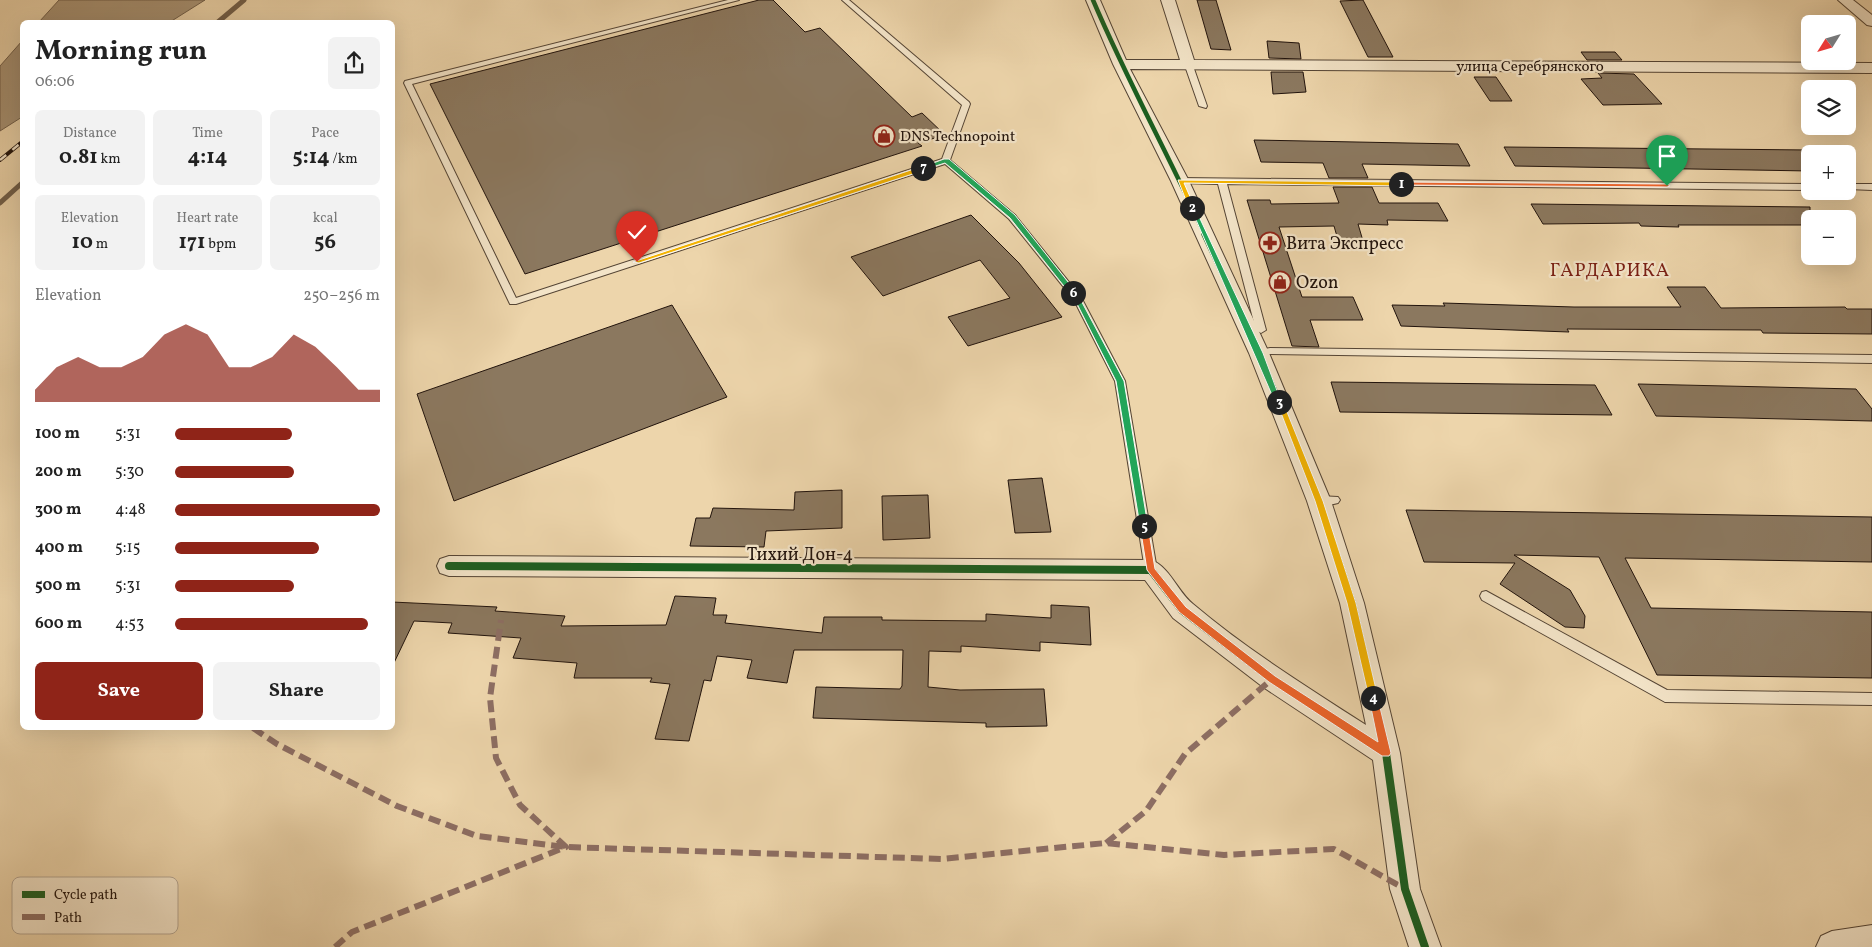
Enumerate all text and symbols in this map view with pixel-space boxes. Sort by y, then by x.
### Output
north arrow [1801,15,1856,70]
map controls [1801,15,1856,265]
text: Morning run [35,32,207,71]
button: share [328,37,380,89]
street label: улица Серебрянского [1456,57,1604,78]
text: 06:06 [35,71,75,93]
button: layers [1801,80,1856,135]
text: Distance [63,124,117,143]
text: Time [192,124,223,143]
text: Pace [311,124,339,143]
shop icon: DNS Technopoint [872,124,896,148]
place label: DNS Technopoint [900,127,1015,148]
pin [1646,135,1688,186]
icon: arrive [1653,142,1681,170]
text: 0.81 [59,143,98,172]
text: 4:14 [188,143,227,172]
text: 5:14 [293,143,330,172]
button: + [1801,145,1856,200]
text: km [98,150,121,169]
text: /km [330,150,358,169]
pin: 7 [910,156,936,180]
text: 7 [920,159,927,178]
pin: 1 [1388,172,1414,196]
text: 1 [1399,175,1404,194]
pin: 2 [1180,196,1204,220]
text: 2 [1189,199,1196,218]
text: Elevation [61,209,119,228]
text: Heart rate [177,209,238,228]
text: kcal [313,209,338,228]
button: − [1801,210,1856,265]
pin [616,211,658,262]
icon: check [623,218,651,246]
text: 10 [72,228,93,257]
text: 171 [179,228,206,257]
text: 56 [314,228,336,257]
pharmacy icon: Вита Экспресс [1258,231,1282,255]
place label: Вита Экспресс [1286,232,1404,257]
text: m [93,235,108,254]
text: bpm [206,235,236,254]
district label: ГАРДАРИКА [1550,258,1670,284]
shop icon: Ozon [1268,270,1292,294]
place label: Ozon [1296,271,1339,296]
pin: 6 [1060,280,1086,306]
text: 6 [1070,284,1077,303]
text: Elevation [35,285,102,307]
text: 250–256 m [303,285,380,307]
pin: 3 [1266,390,1292,414]
text: 3 [1276,393,1283,412]
text: 100 m [35,423,80,445]
text: 5:31 [115,423,141,445]
text: 200 m [35,461,82,483]
text: 5:30 [115,461,144,483]
text: 300 m [35,499,81,521]
text: 4:48 [115,499,146,521]
pin: 5 [1132,514,1156,538]
text: 5 [1141,517,1148,536]
text: 400 m [35,537,83,559]
text: 5:15 [115,537,140,559]
street label: Тихий Дон-4 [747,543,853,568]
text: 500 m [35,575,81,597]
text: 5:31 [115,575,141,597]
text: 600 m [35,613,82,635]
text: 4:53 [115,613,144,635]
button: Save [35,662,203,720]
button: Share [213,662,380,720]
pin: 4 [1360,686,1386,710]
text: 4 [1369,689,1378,708]
legend [12,877,178,934]
text: Cycle path [54,886,118,905]
text: Path [54,909,82,928]

